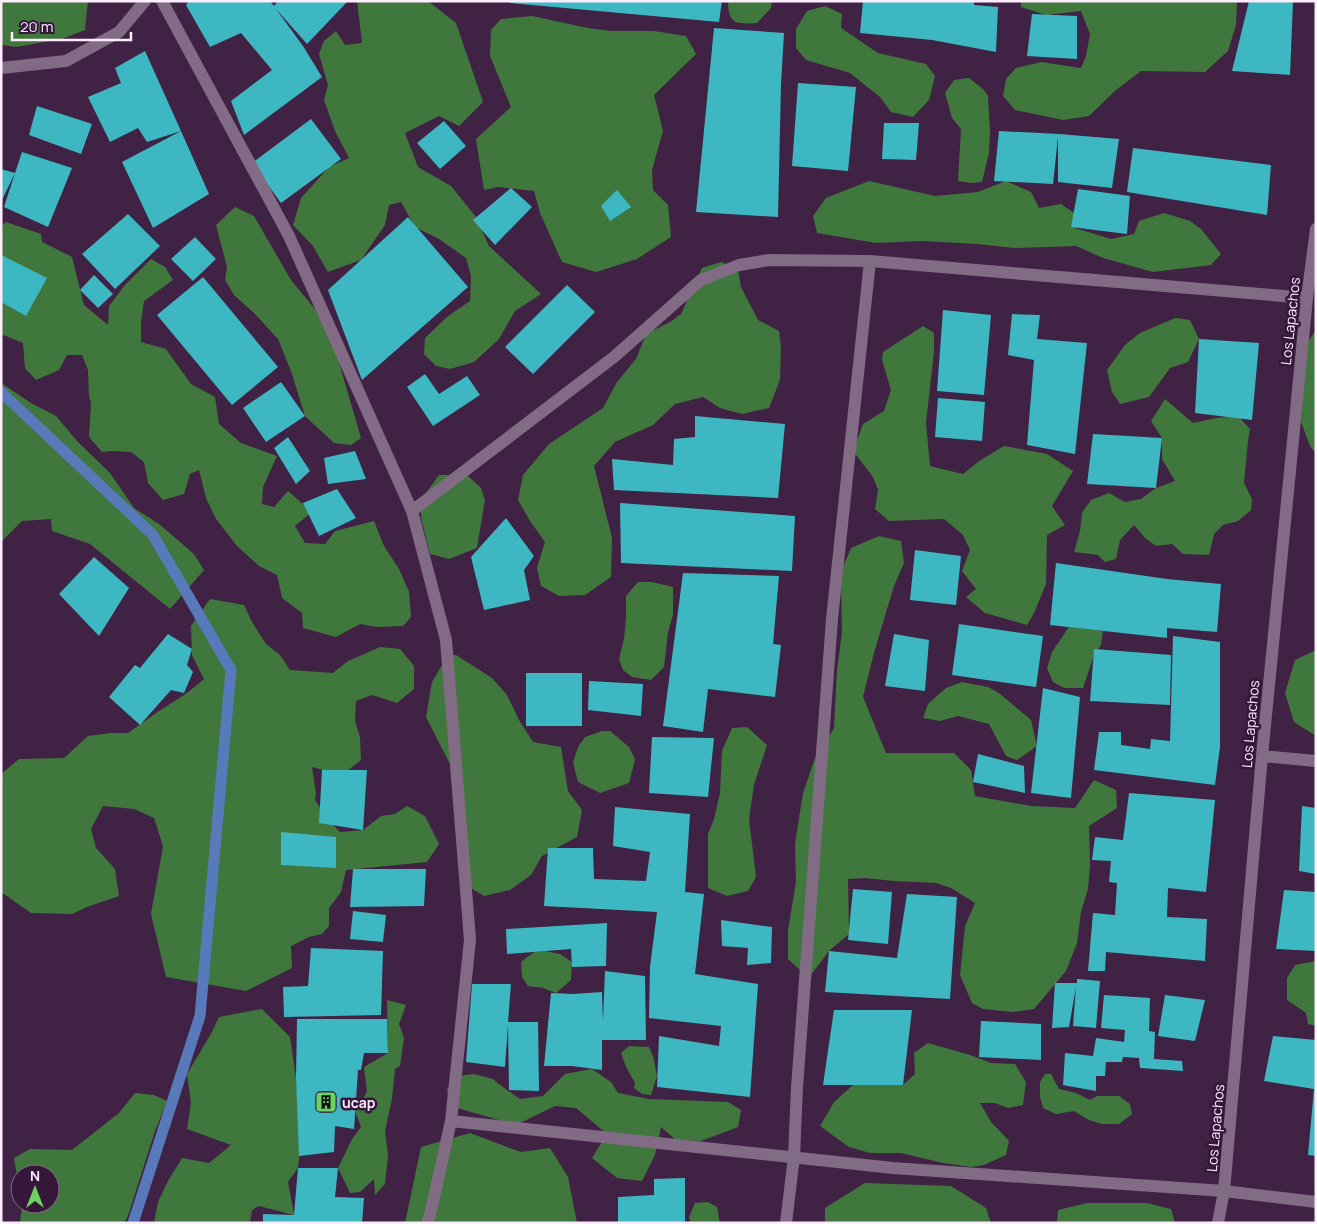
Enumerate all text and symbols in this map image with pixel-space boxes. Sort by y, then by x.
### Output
scale bar [12,10,131,42]
text: 20 m [20,16,53,37]
street label: Los Lapachos [1276,276,1304,366]
street label: Los Lapachos [1237,679,1263,769]
street label: Los Lapachos [1202,1083,1228,1173]
building icon: ucap [314,1090,338,1114]
place label: ucap [342,1093,376,1112]
north arrow [10,1164,60,1214]
text: N [30,1166,40,1185]

